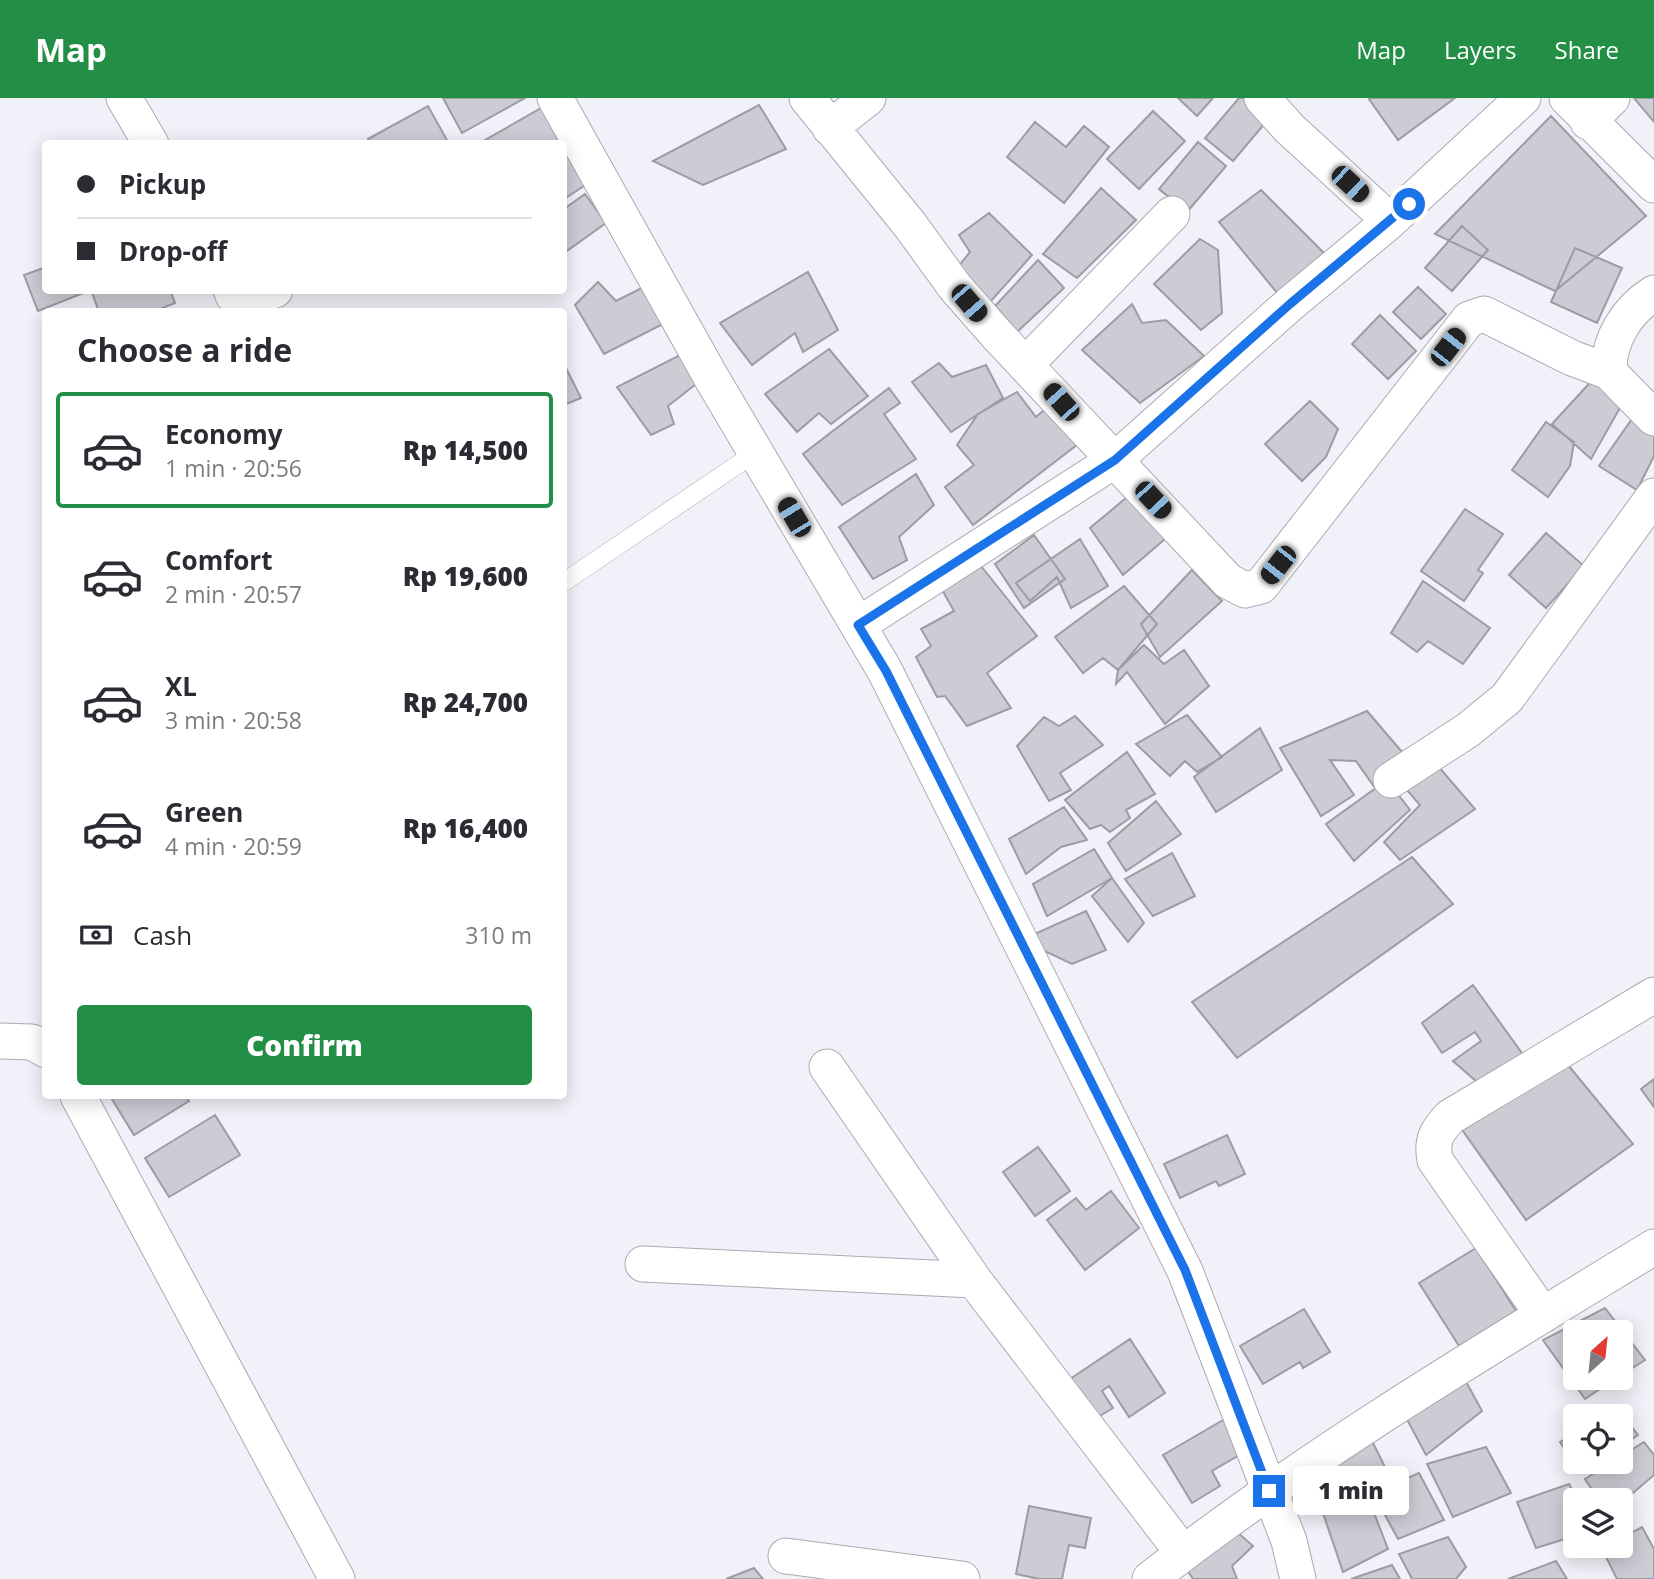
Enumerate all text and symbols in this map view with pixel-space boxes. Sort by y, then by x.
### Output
text: Map [35,27,107,72]
text: Map [1356,33,1406,66]
text: Layers [1444,33,1517,66]
text: Share [1555,33,1619,66]
car [1328,162,1373,206]
text: Pickup [119,166,206,202]
route start [1393,188,1425,220]
text: Drop-off [119,233,227,269]
car [948,280,991,326]
car [1427,324,1470,370]
text: Choose a ride [77,328,292,371]
car [1040,379,1083,425]
text: Economy [165,416,283,452]
icon: car [81,419,144,482]
text: Rp 14,500 [403,432,528,468]
text: 1 min · 20:56 [165,452,302,484]
car [1131,477,1176,523]
car [775,494,814,540]
text: Comfort [165,542,272,578]
car [1257,542,1300,588]
icon: car [81,545,144,608]
text: Rp 19,600 [403,558,528,594]
text: 2 min · 20:57 [165,578,302,610]
text: XL [165,668,197,704]
icon: car [81,671,144,734]
text: Rp 24,700 [403,684,528,720]
text: 3 min · 20:58 [165,704,302,736]
text: Green [165,794,243,830]
icon: car [81,797,144,860]
text: Rp 16,400 [403,810,528,846]
text: 4 min · 20:59 [165,830,302,862]
icon: cash [77,916,115,954]
text: Cash [133,917,192,953]
text: 310 m [465,919,532,951]
button: Confirm [77,1005,532,1085]
north arrow [1563,1320,1633,1390]
map controls [1563,1320,1633,1558]
button: locate [1563,1404,1633,1474]
callout: 1 min [1294,1466,1409,1516]
text: 1 min [1318,1474,1384,1506]
route end [1253,1475,1285,1507]
button: layers [1563,1488,1633,1558]

